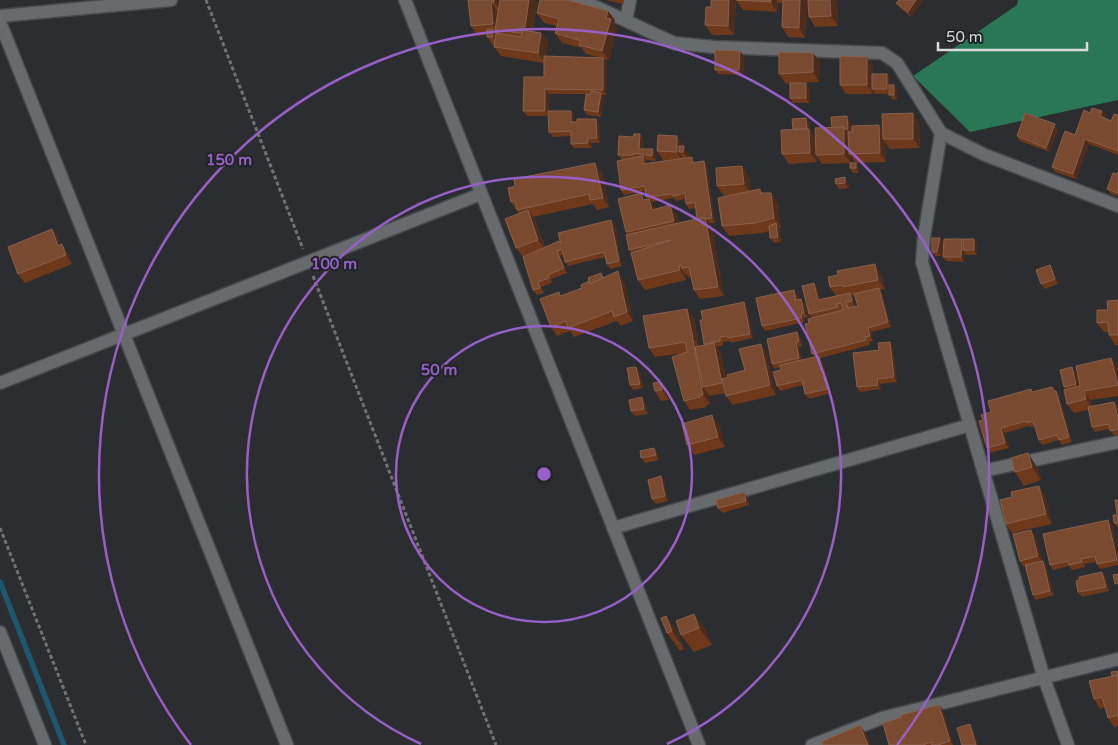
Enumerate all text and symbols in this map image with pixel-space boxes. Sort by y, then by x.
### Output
scale bar [938,20,1087,52]
text: 50 m [946,28,983,46]
text: 150 m [206,151,252,169]
text: 100 m [311,255,357,273]
text: 50 m [421,361,457,379]
centre of rings [535,465,553,483]

